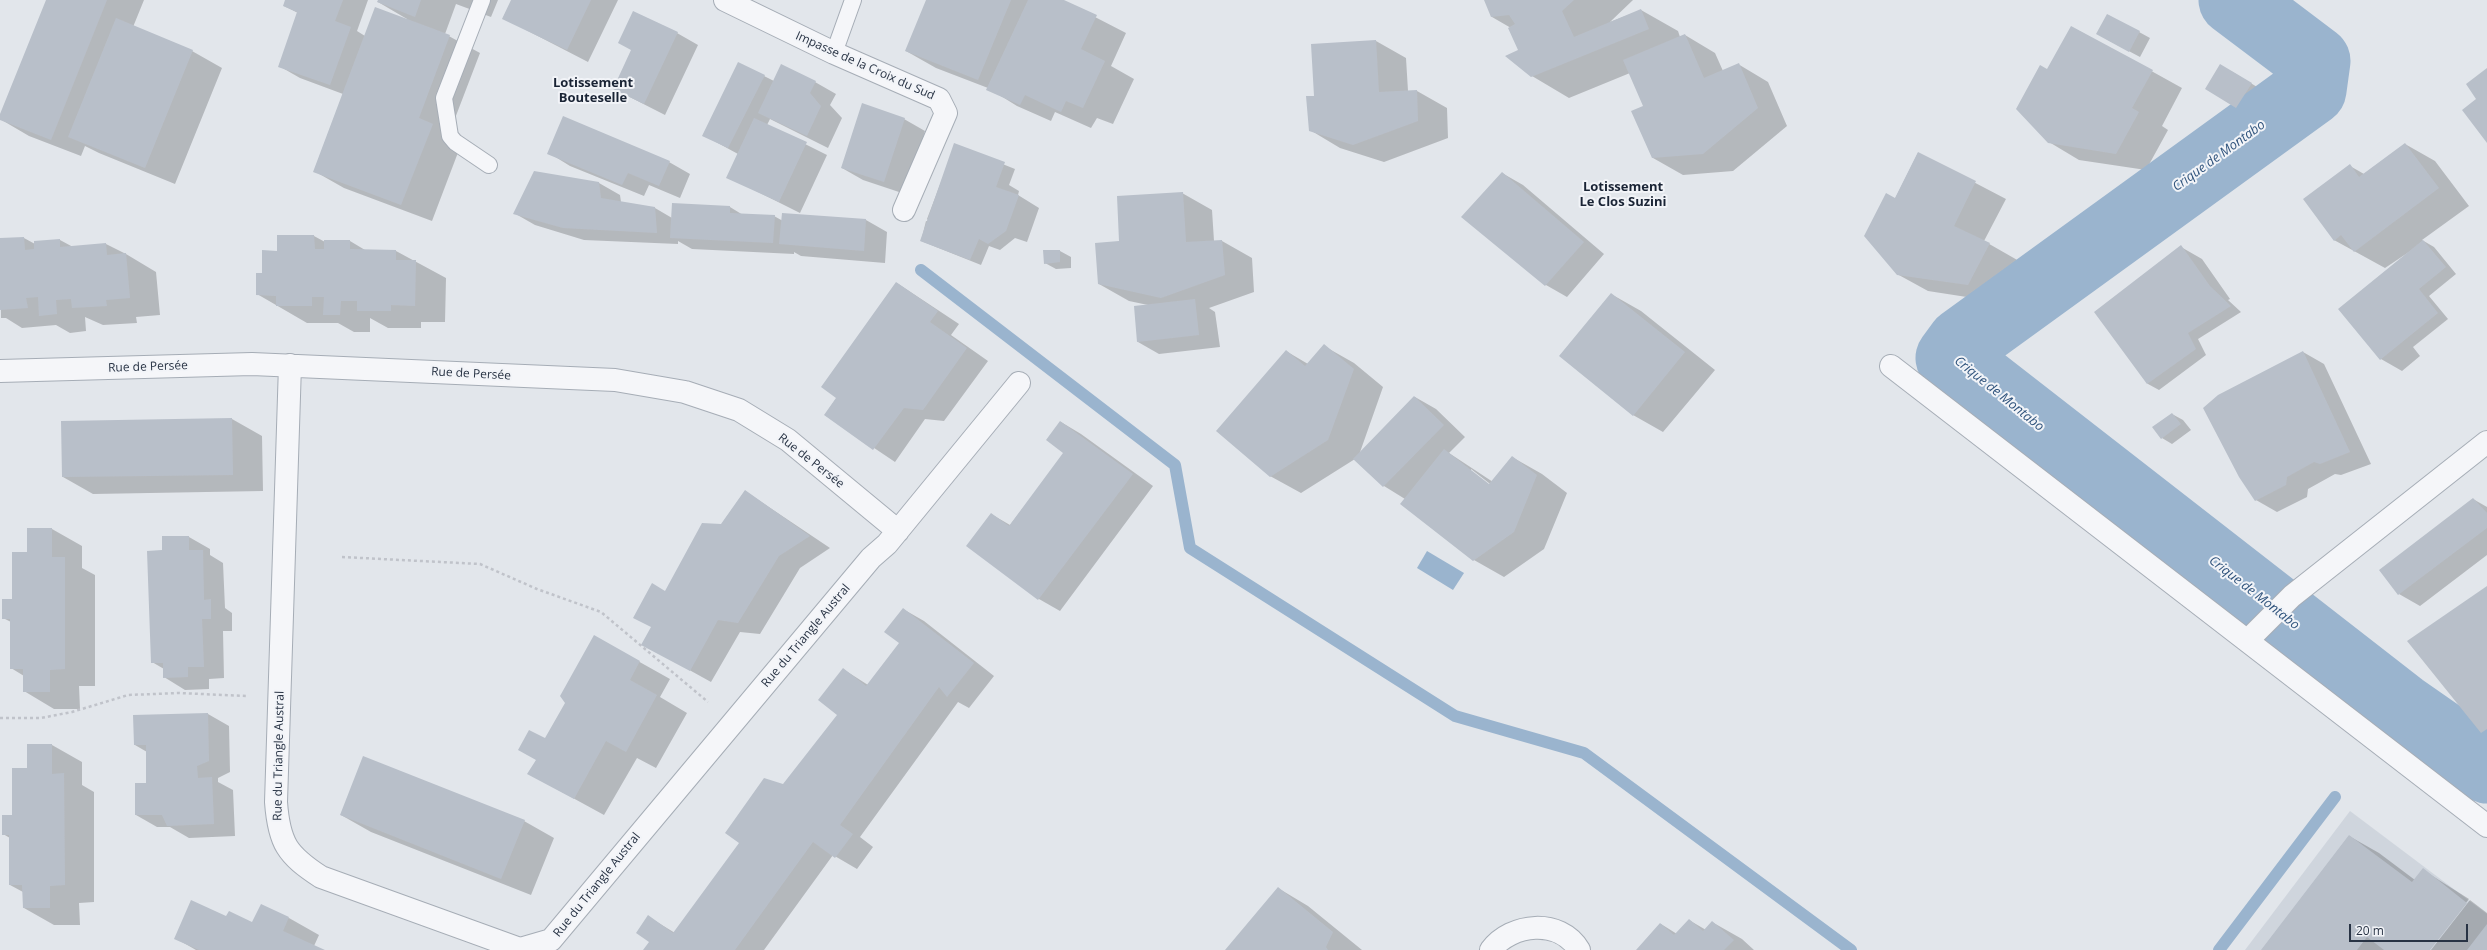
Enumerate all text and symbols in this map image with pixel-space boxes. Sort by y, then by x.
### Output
street label: Impasse de la Croix du Sud [793,29,937,103]
district label: Lotissement Bouteselle [553,75,633,106]
water label: Crique de Montabo [2170,117,2268,195]
district label: Lotissement Le Clos Suzini [1579,179,1667,210]
water label: Crique de Montabo [1951,353,2047,435]
street label: Rue de Persée [108,358,188,376]
street label: Rue de Persée [431,365,511,383]
street label: Rue de Persée [775,431,847,491]
water label: Crique de Montabo [2206,553,2302,633]
street label: Rue du Triangle Austral [759,582,853,690]
street label: Rue du Triangle Austral [271,691,287,821]
street label: Rue du Triangle Austral [551,830,643,940]
scale bar [2351,916,2470,942]
text: 20 m [2356,922,2384,939]

